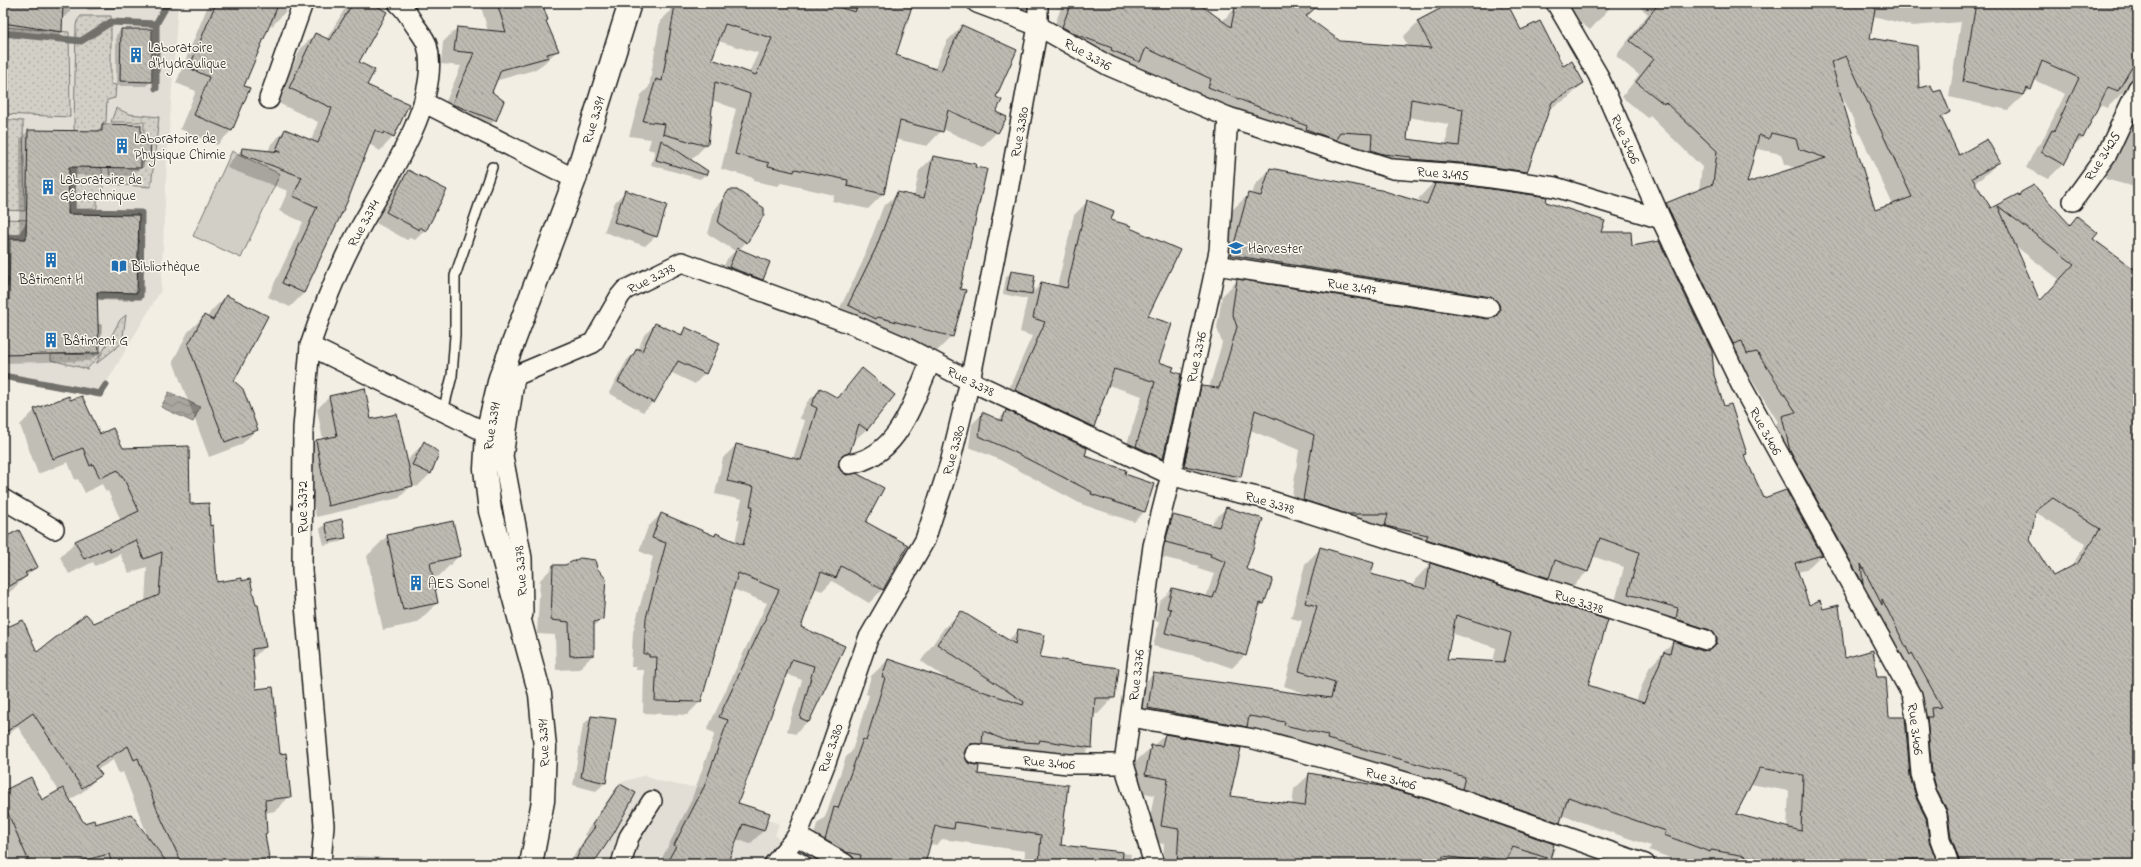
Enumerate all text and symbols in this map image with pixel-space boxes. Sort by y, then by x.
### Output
street label: Rue 3.376 [1060,34,1115,77]
place label: Laboratoire d'Hydraulique [148,38,227,76]
building icon: Laboratoire d'Hydraulique [127,46,145,64]
street label: Rue 3.391 [577,94,612,147]
street label: Rue 3.380 [1006,105,1035,159]
street label: Rue 3.406 [1604,112,1645,168]
street label: Rue 3.425 [2080,128,2127,186]
place label: Laboratoire de Physique Chimie [134,129,226,167]
building icon: Laboratoire de Physique Chimie [113,137,131,155]
street label: Rue 3.495 [1416,162,1470,187]
place label: Laboratoire de Géotechnique [60,170,143,207]
building icon: Laboratoire de Géotechnique [39,178,57,196]
street label: Rue 3.374 [343,196,386,251]
school or university icon: Harvester [1227,239,1245,257]
place label: Harvester [1248,239,1303,260]
building icon: Bâtiment H [42,251,60,269]
library icon: Bibliothèque [110,257,128,275]
place label: Bibliothèque [130,257,200,278]
street label: Rue 3.378 [624,258,679,300]
place label: Bâtiment H [18,270,83,291]
street label: Rue 3.497 [1325,273,1378,302]
street label: Rue 3.376 [1182,330,1213,385]
building icon: Bâtiment G [42,331,60,349]
place label: Bâtiment G [62,331,128,352]
street label: Rue 3.378 [943,362,998,403]
street label: Rue 3.391 [478,400,507,452]
street label: Rue 3.406 [1743,404,1787,460]
street label: Rue 3.380 [938,423,971,478]
street label: Rue 3.372 [293,481,314,533]
street label: Rue 3.378 [1242,486,1297,521]
street label: Rue 3.378 [509,545,534,597]
building icon: AES Sonel [407,574,425,592]
place label: AES Sonel [428,574,489,595]
street label: Rue 3.378 [1551,585,1606,620]
street label: Rue 3.376 [1124,648,1151,702]
street label: Rue 3.406 [1901,702,1928,756]
street label: Rue 3.391 [533,718,556,768]
street label: Rue 3.380 [813,721,850,776]
street label: Rue 3.406 [1022,751,1076,776]
street label: Rue 3.406 [1363,762,1419,797]

